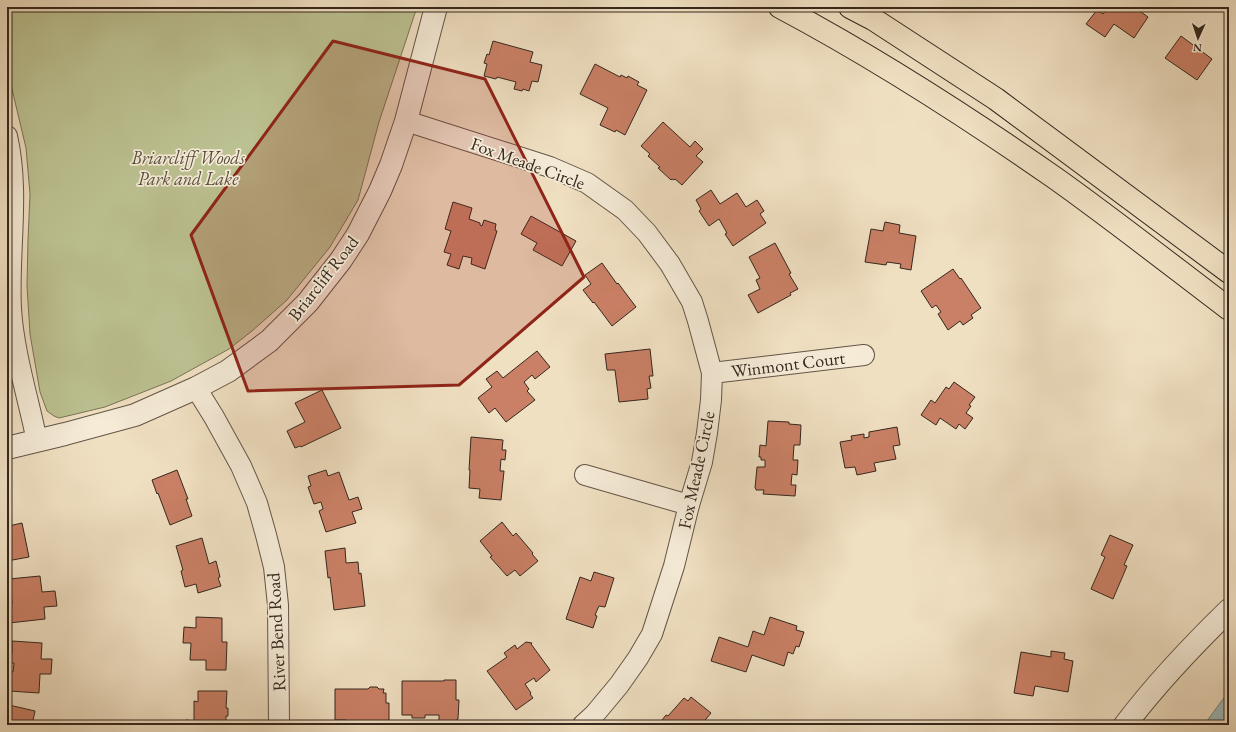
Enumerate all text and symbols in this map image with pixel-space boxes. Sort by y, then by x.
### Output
north arrow [1178,18,1218,58]
text: N [1193,41,1202,55]
street label: Fox Meade Circle [468,132,588,194]
park label: Briarcliff Woods Park and Lake [130,146,246,190]
street label: Briarcliff Road [283,230,364,325]
street label: Winmont Court [730,346,847,382]
street label: Fox Meade Circle [672,409,720,531]
street label: River Bend Road [261,571,291,692]

